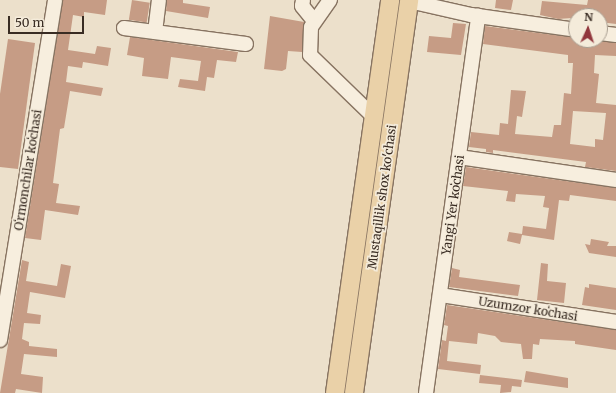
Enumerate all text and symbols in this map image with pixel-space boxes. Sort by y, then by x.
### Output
scale bar [10,8,86,34]
north arrow [568,8,608,48]
text: N [584,10,593,24]
text: 50 m [15,15,44,30]
street label: Oʻrmonchilar koʻchasi [11,108,45,232]
street label: Mustaqillik shox ko'chasi [365,124,399,270]
street label: Yangi Yer koʻchasi [439,154,467,256]
street label: Uzumzor koʻchasi [477,294,579,324]

